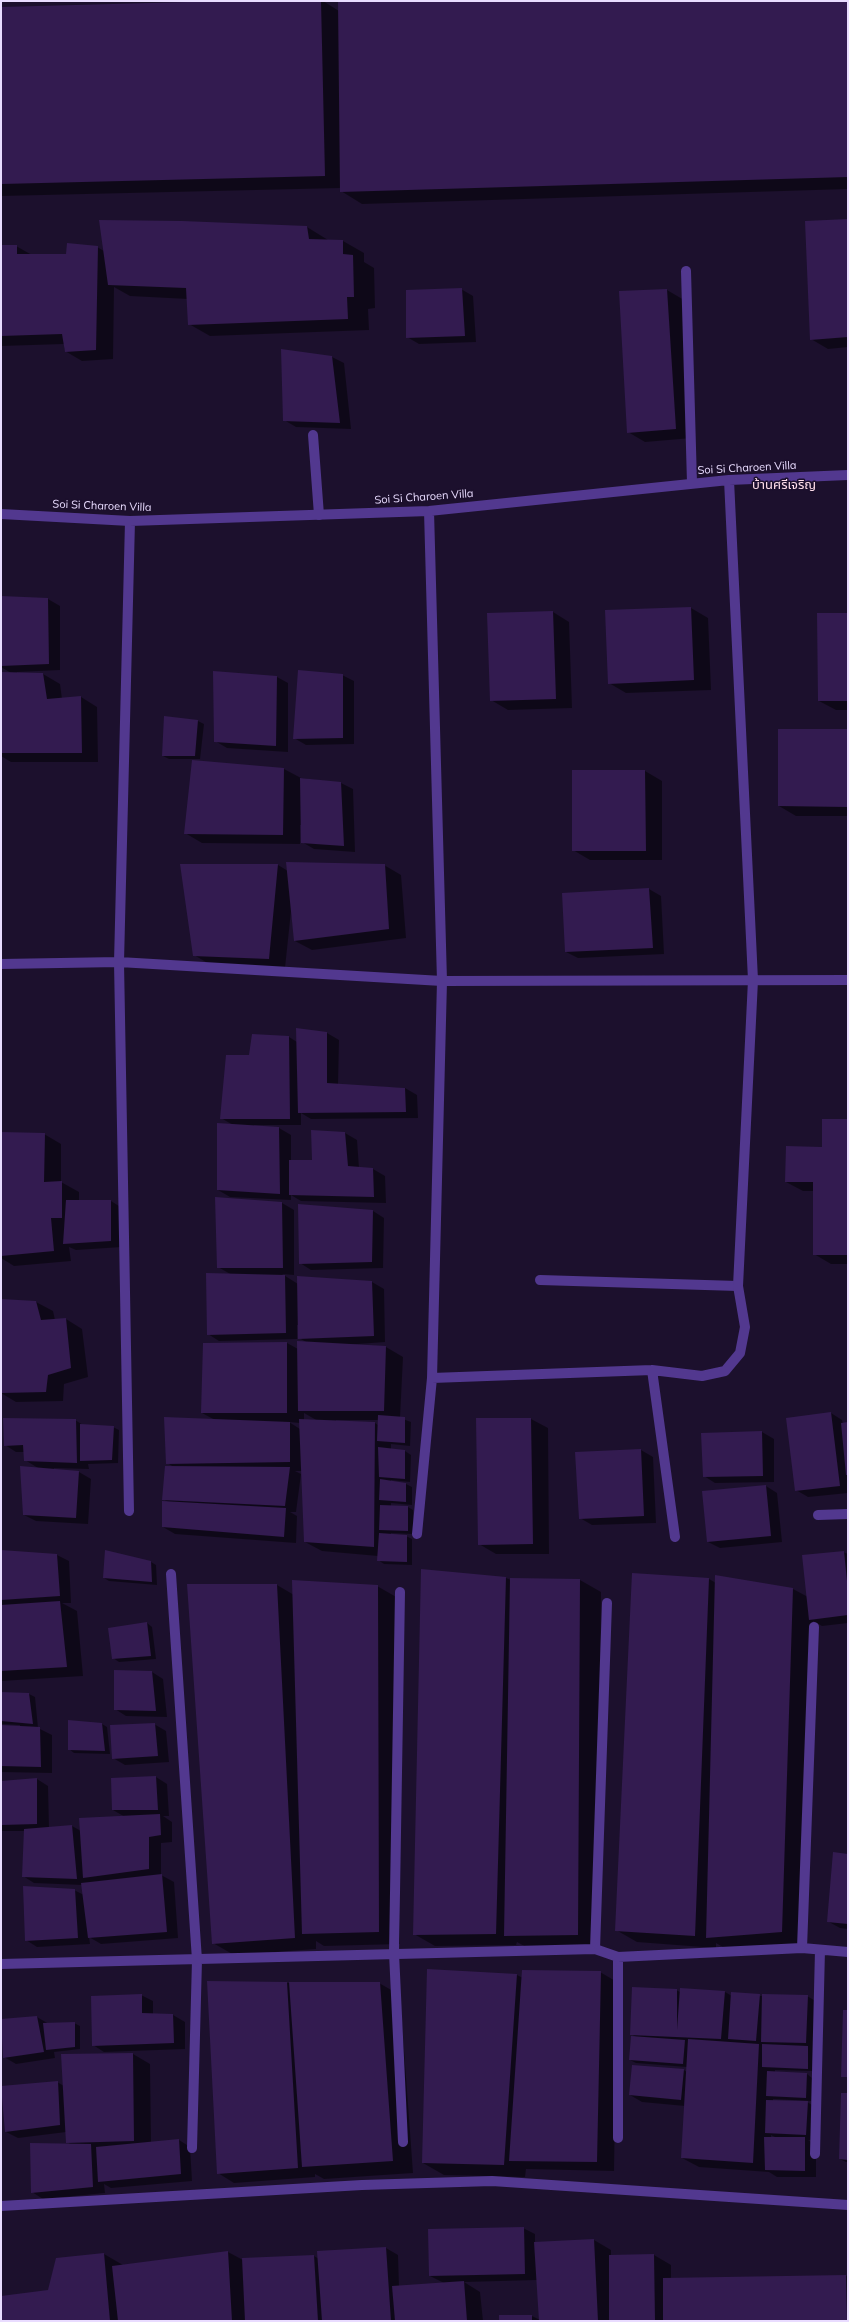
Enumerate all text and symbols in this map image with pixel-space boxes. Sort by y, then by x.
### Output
street label: Soi Si Charoen Villa [697,459,797,477]
district label: บ้านศรีเจริญ [752,477,816,493]
street label: Soi Si Charoen Villa [374,487,474,507]
street label: Soi Si Charoen Villa [52,498,152,514]

